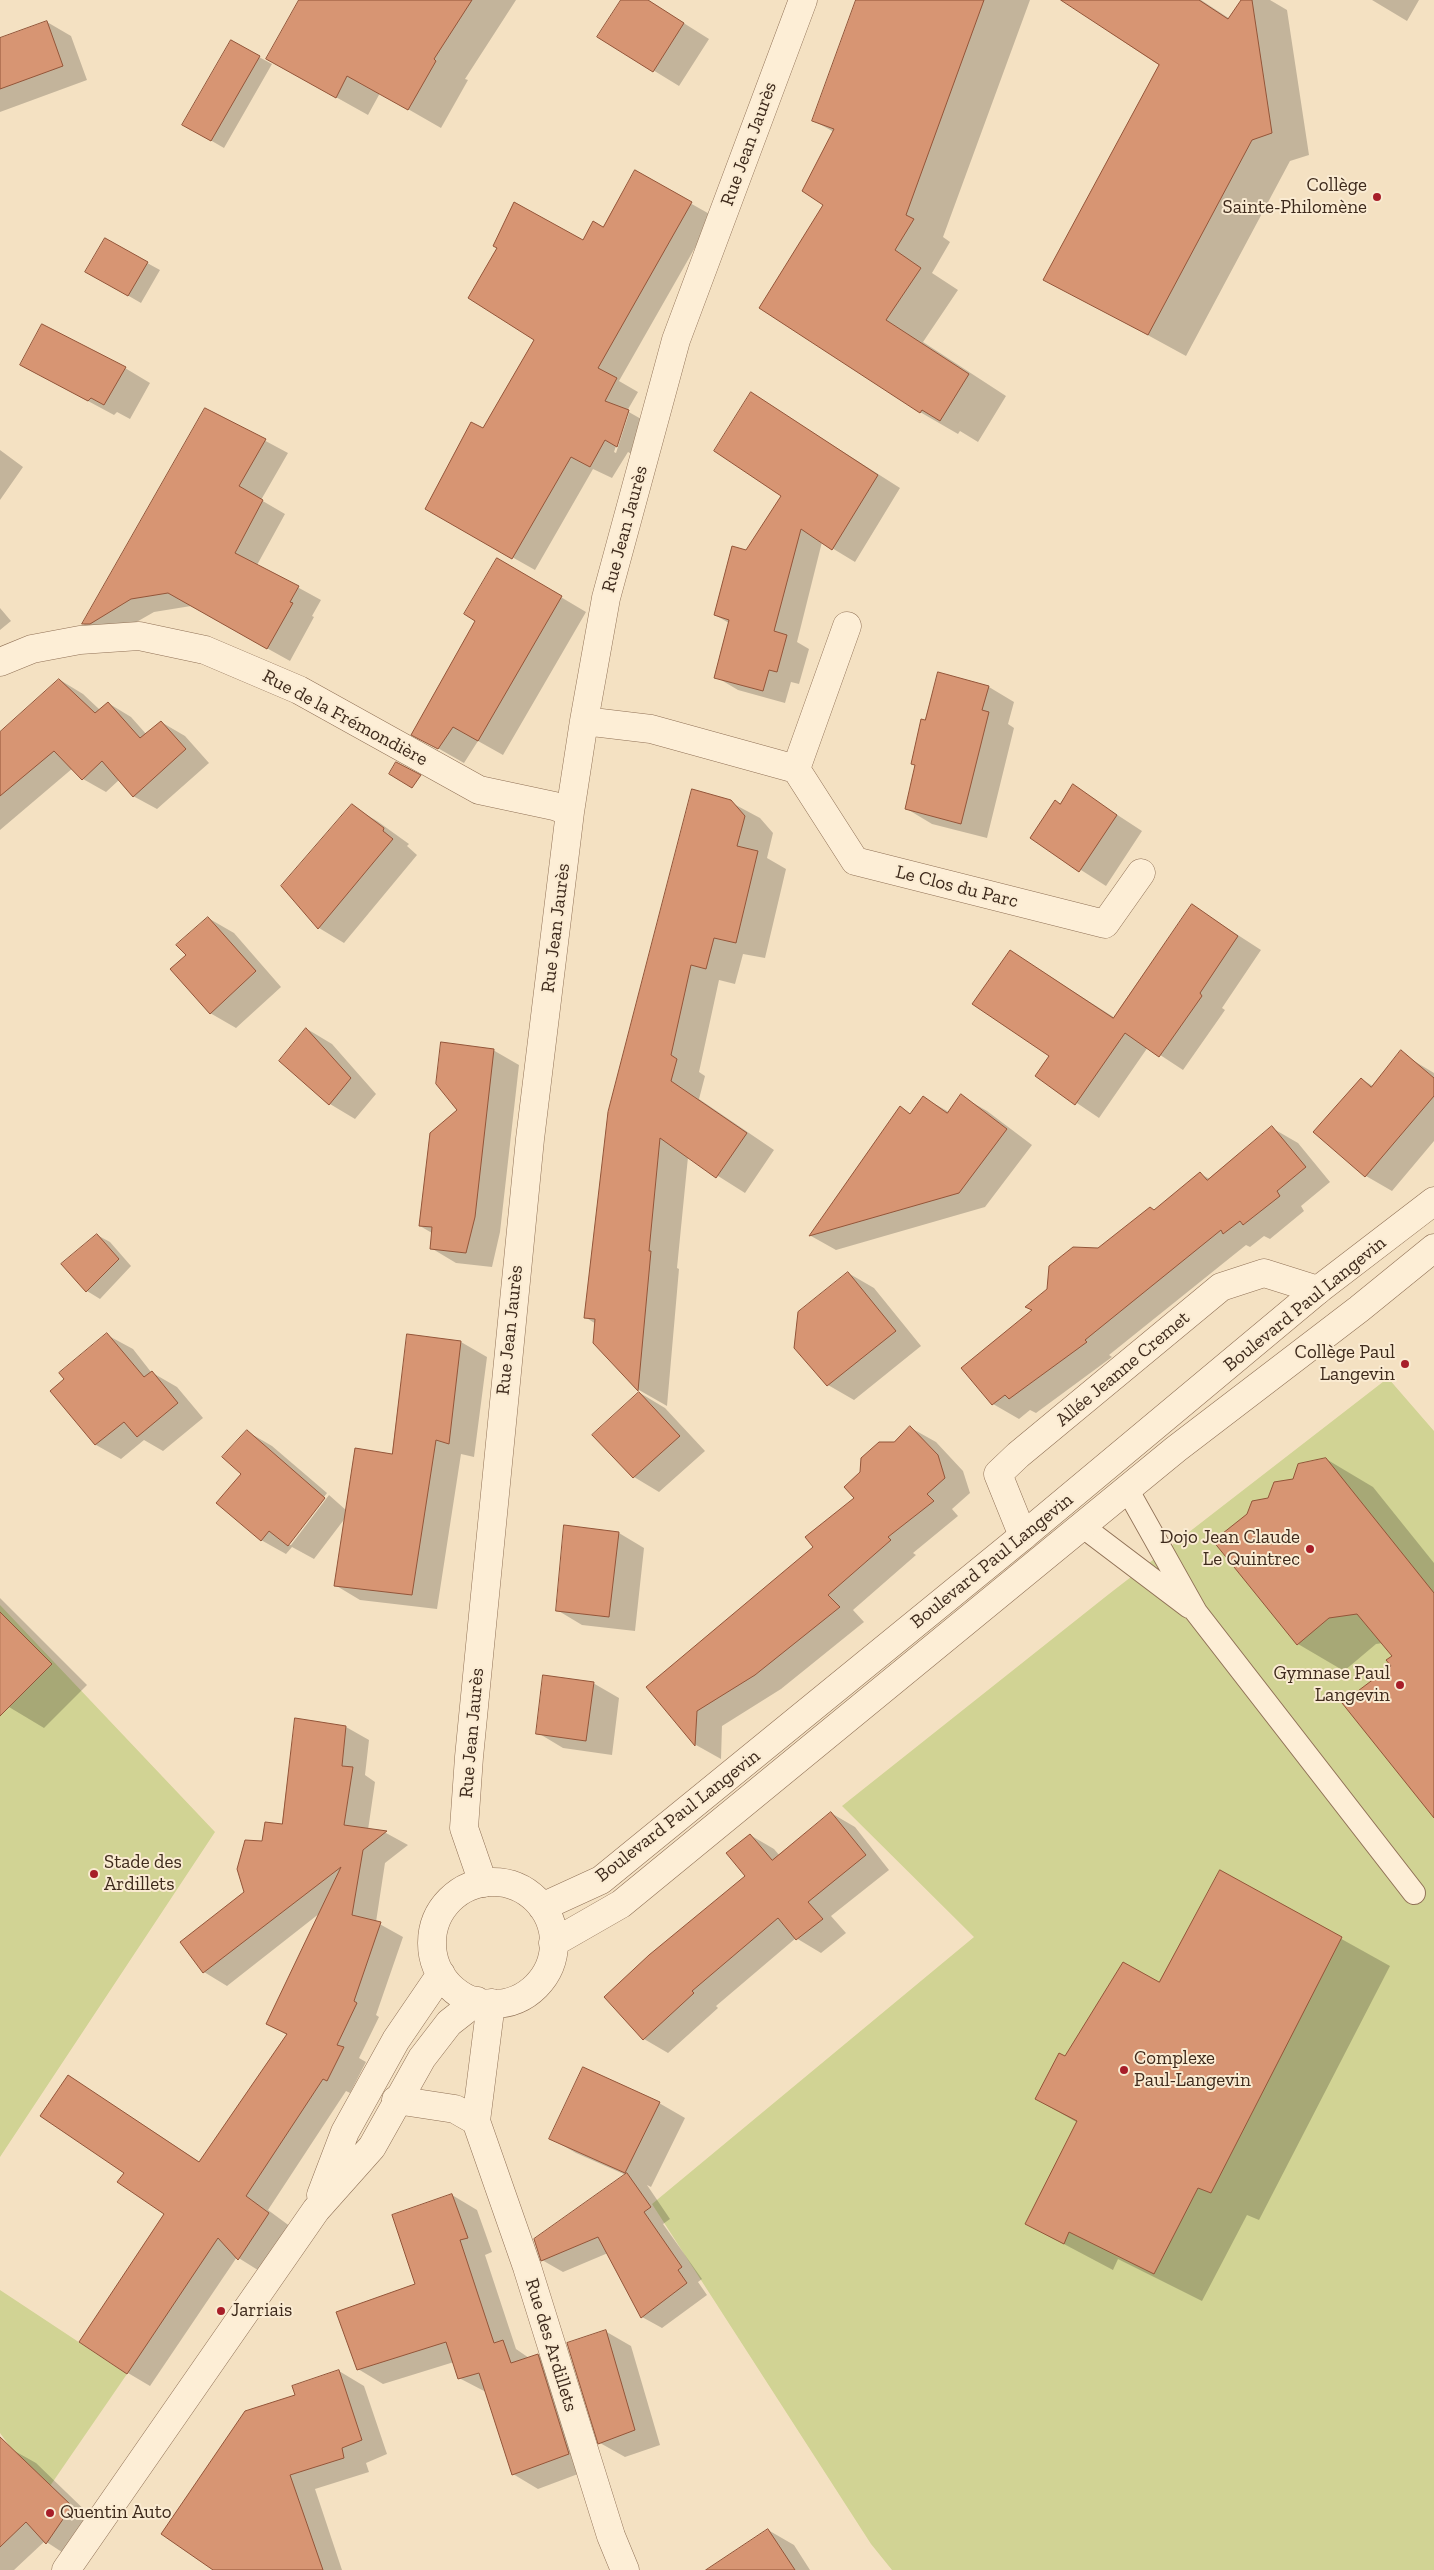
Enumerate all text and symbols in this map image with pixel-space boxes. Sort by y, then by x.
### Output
street label: Rue Jean Jaurès [716,79,782,209]
place label: Collège Sainte-Philomène [1223,175,1367,219]
marker: Collège Sainte-Philomène [1371,191,1383,203]
street label: Rue Jean Jaurès [597,463,653,595]
street label: Rue de la Frémondière [258,665,432,771]
street label: Le Clos du Parc [893,861,1021,913]
street label: Rue Jean Jaurès [537,862,575,994]
street label: Boulevard Paul Langevin [1219,1231,1391,1377]
street label: Rue Jean Jaurès [492,1264,528,1396]
street label: Allée Jeanne Cremet [1052,1306,1194,1432]
place label: Collège Paul Langevin [1295,1342,1395,1386]
marker: Collège Paul Langevin [1399,1358,1411,1370]
street label: Boulevard Paul Langevin [906,1488,1078,1634]
place label: Dojo Jean Claude Le Quintrec [1160,1527,1300,1571]
marker: Dojo Jean Claude Le Quintrec [1304,1543,1316,1555]
place label: Gymnase Paul Langevin [1273,1663,1390,1707]
street label: Rue Jean Jaurès [455,1667,489,1799]
marker: Gymnase Paul Langevin [1394,1679,1406,1691]
street label: Boulevard Paul Langevin [591,1745,765,1887]
place label: Stade des Ardillets [104,1852,182,1896]
marker: Stade des Ardillets [88,1868,100,1880]
place label: Complexe Paul-Langevin [1134,2048,1251,2092]
marker: Complexe Paul-Langevin [1118,2064,1130,2076]
street label: Rue des Ardillets [520,2276,582,2414]
place label: Jarriais [231,2300,292,2322]
marker: Jarriais [215,2305,227,2317]
place label: Quentin Auto [60,2502,171,2524]
marker: Quentin Auto [44,2507,56,2519]

